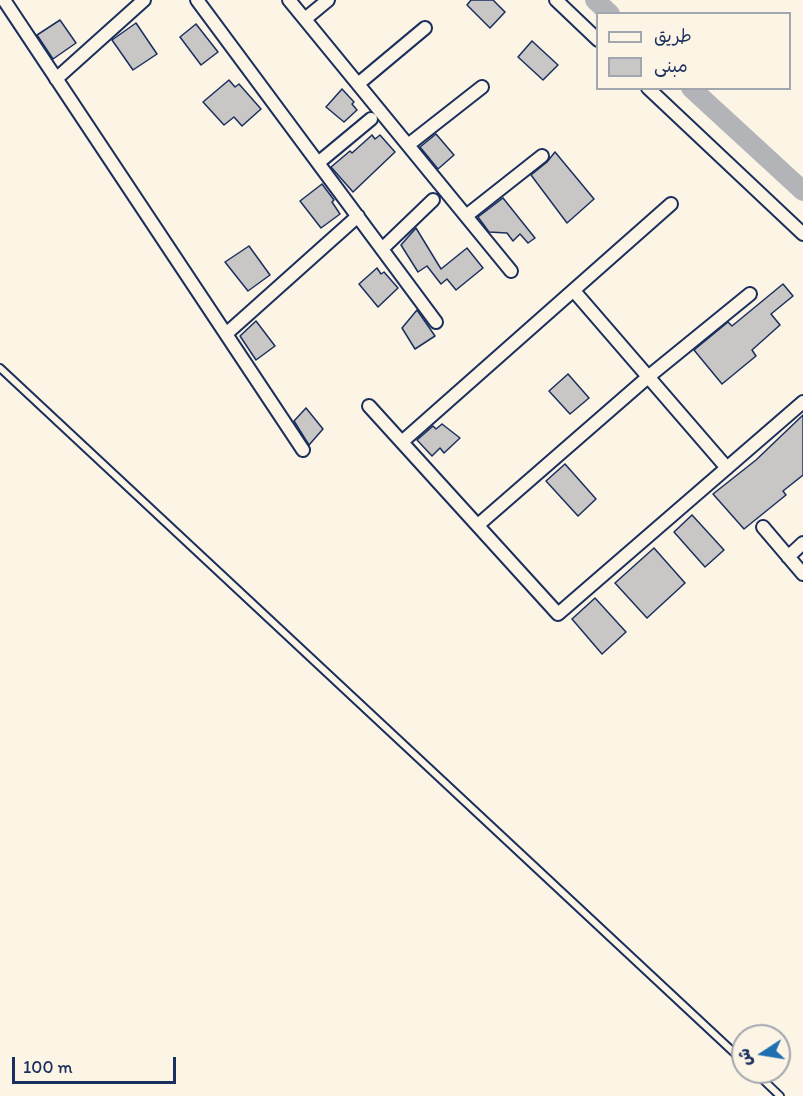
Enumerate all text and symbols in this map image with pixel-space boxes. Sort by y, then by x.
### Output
legend [596,12,791,90]
text: طريق [654,25,692,47]
text: مبنى [654,55,688,77]
north arrow [731,1024,791,1084]
scale bar [15,1045,178,1083]
text: ش [734,1047,756,1068]
text: 100 m [23,1056,73,1078]

